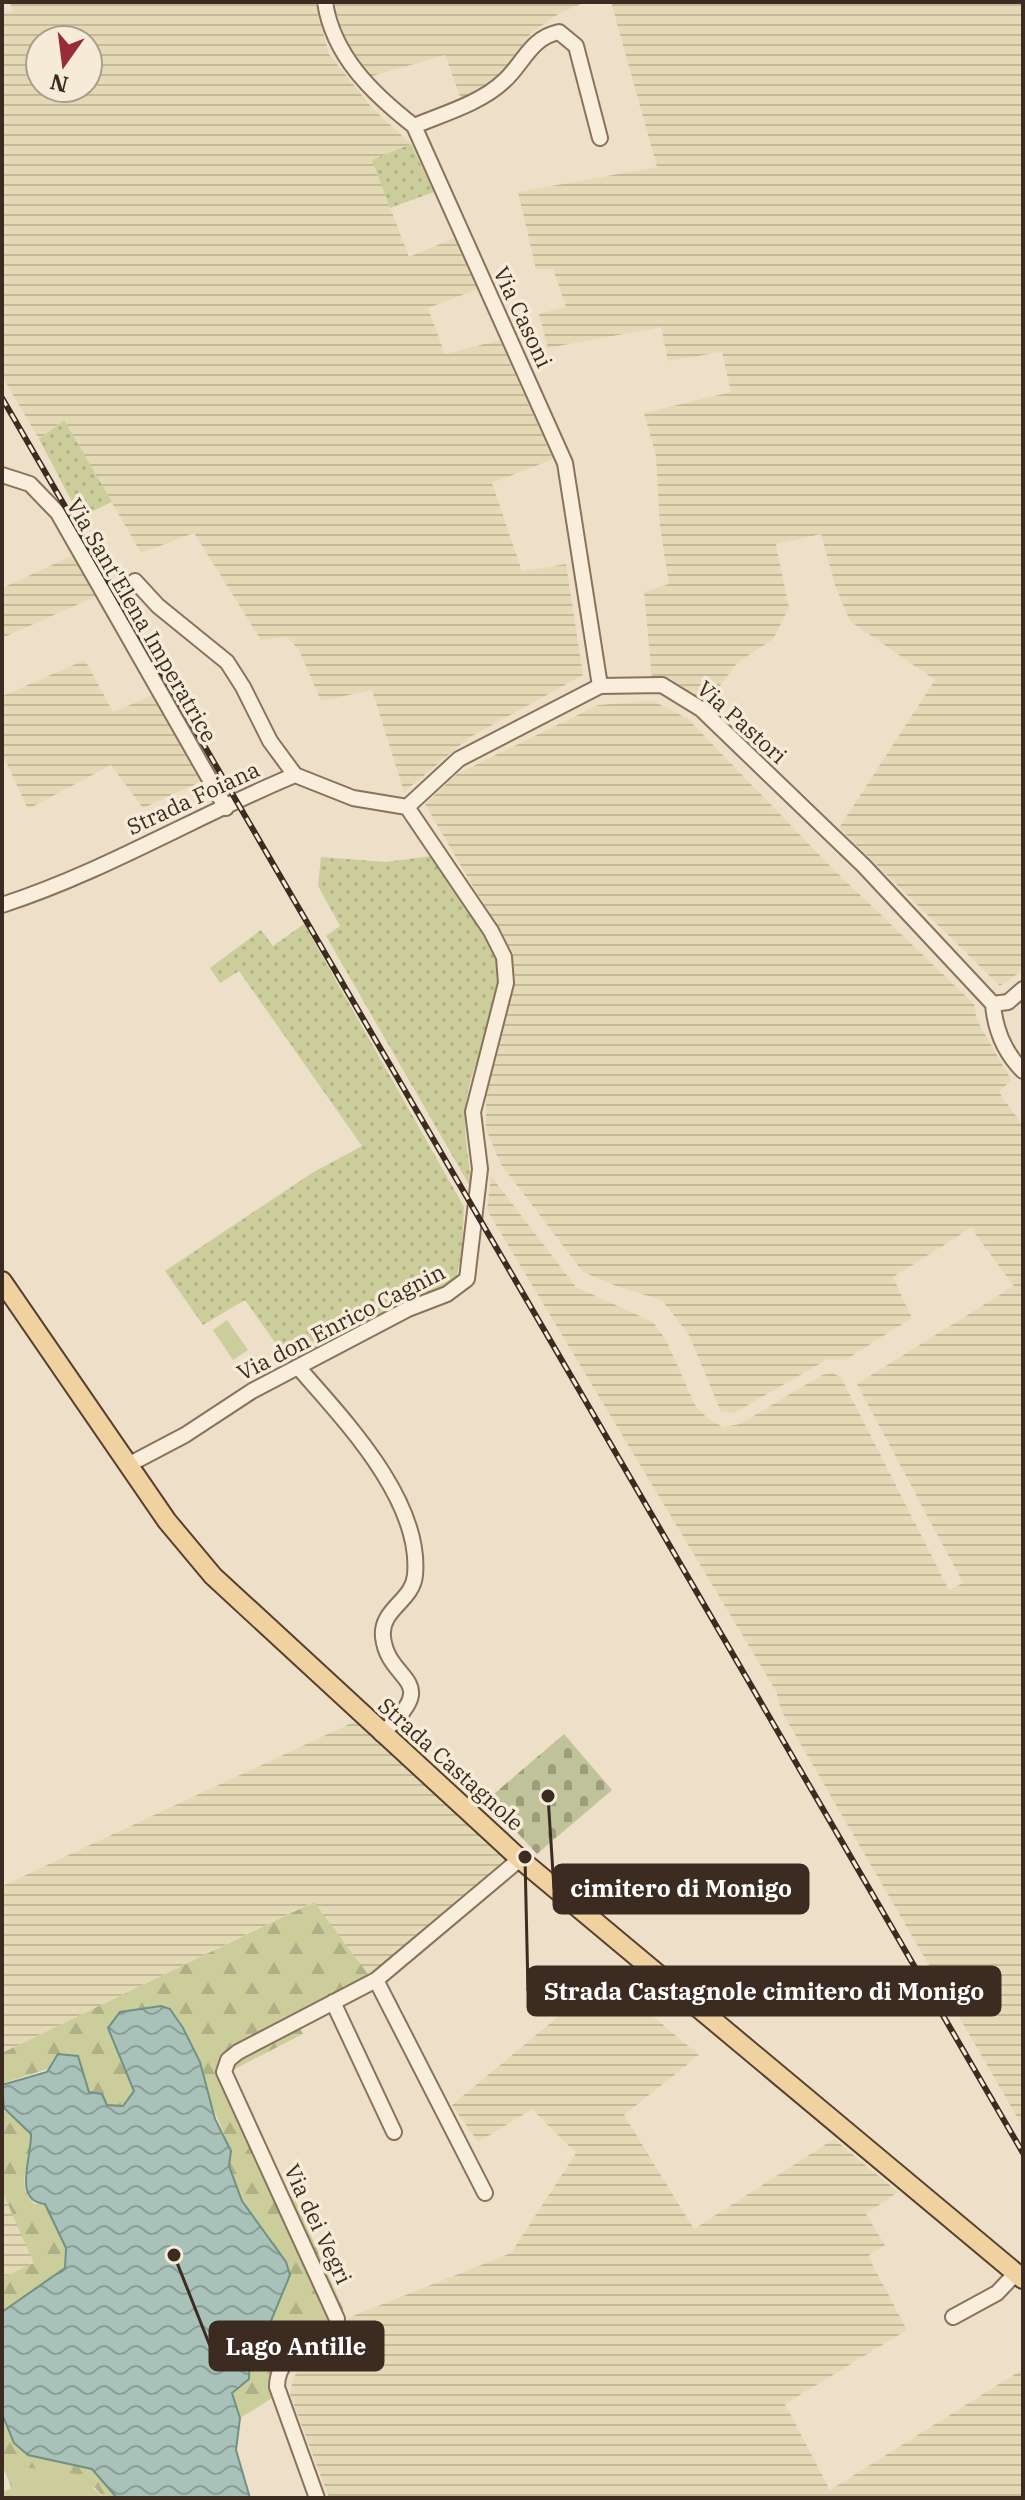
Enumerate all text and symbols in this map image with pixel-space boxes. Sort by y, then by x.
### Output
north arrow [24,24,104,104]
text: N [47,68,71,100]
street label: Via Casoni [487,262,560,372]
street label: Via Sant'Elena Imperatrice [61,492,224,747]
street label: Via Pastori [691,674,793,770]
street label: Strada Foiana [122,754,264,841]
street label: Via don Enrico Cagnin [232,1257,450,1387]
street label: Strada Castagnole [372,1691,530,1837]
callout: cimitero di Monigo [554,1865,808,1913]
text: cimitero di Monigo [570,1872,792,1904]
callout: Strada Castagnole cimitero di Monigo [528,1967,1000,2015]
text: Strada Castagnole cimitero di Monigo [544,1975,984,2007]
street label: Via dei Vegri [278,2159,359,2289]
callout: Lago Antille [210,2322,383,2370]
text: Lago Antille [226,2330,366,2362]

